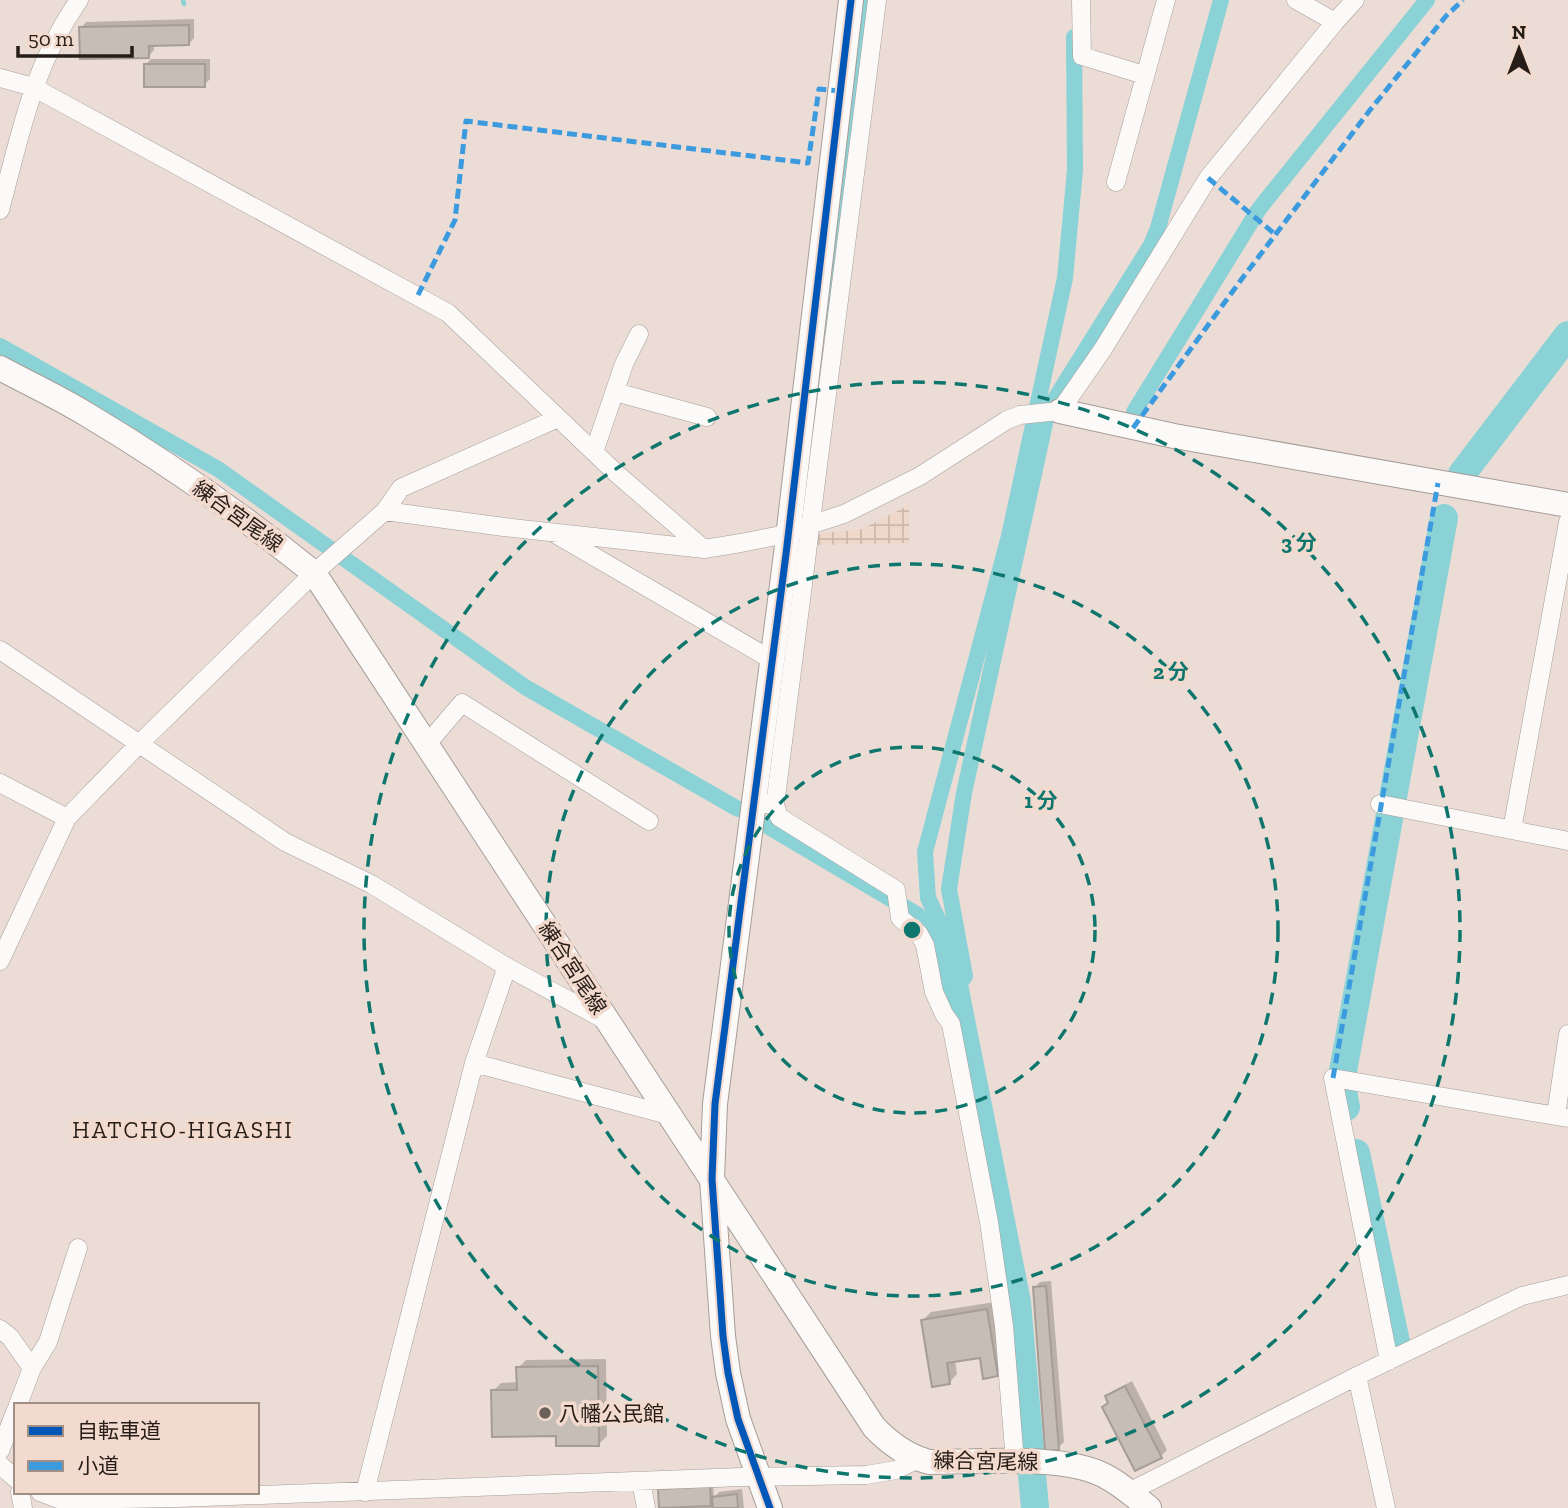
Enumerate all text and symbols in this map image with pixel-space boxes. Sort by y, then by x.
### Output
scale bar [18,14,131,58]
north arrow [1484,14,1554,84]
text: N [1512,21,1526,44]
text: 50 m [28,26,74,51]
street label: 練合宮尾線 [188,475,288,557]
text: 3 分 [1281,530,1317,555]
text: 2 分 [1153,659,1189,684]
text: 1 分 [1024,788,1058,813]
street label: 練合宮尾線 [534,917,612,1019]
centre of rings [900,918,924,942]
district label: HATCHO-HIGASHI [72,1116,294,1144]
place label: 八幡公民館 [559,1401,664,1426]
legend [14,1403,259,1494]
marker: 八幡公民館 [537,1405,553,1421]
text: 自転車道 [77,1418,161,1443]
street label: 練合宮尾線 [933,1448,1039,1474]
text: 小道 [77,1453,119,1478]

